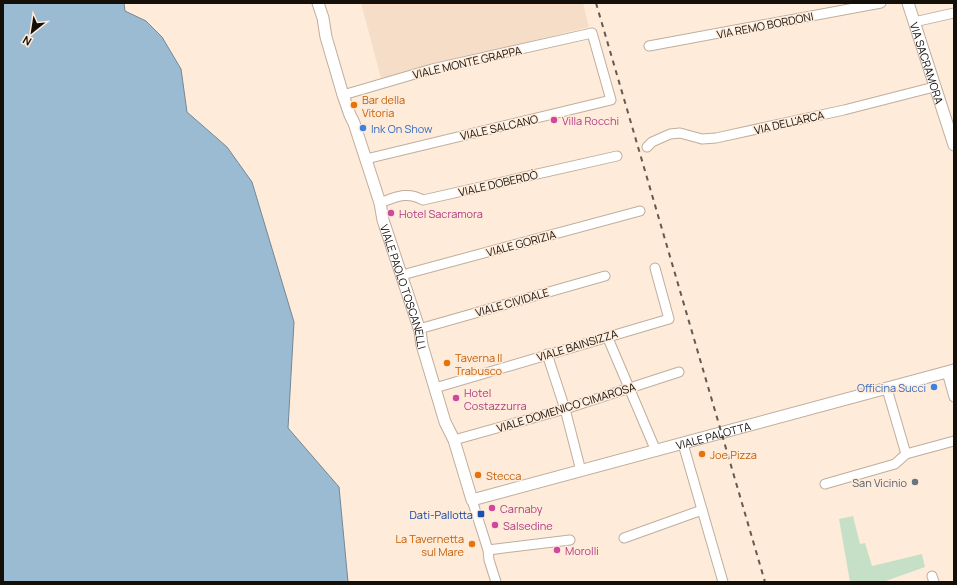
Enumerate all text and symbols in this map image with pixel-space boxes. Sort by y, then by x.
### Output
street label: VIA REMO BORDONI [715,8,815,42]
north arrow [12,12,52,52]
street label: VIA SACRAMORA [907,20,948,106]
text: N [19,33,34,50]
street label: VIALE MONTE GRAPPA [411,42,523,82]
place label: Bar della Vitoria [362,92,405,120]
marker: Bar della Vitoria [349,100,359,110]
street label: VIA DELL'ARCA [753,107,825,137]
street label: VIALE SALCANO [458,111,540,143]
place label: Villa Rocchi [562,113,619,128]
marker: Villa Rocchi [549,115,559,125]
place label: Ink On Show [371,121,433,136]
marker: Ink On Show [358,123,368,133]
street label: VIALE DOBERDÒ [457,167,539,199]
place label: Hotel Sacramora [399,206,483,221]
marker: Hotel Sacramora [386,208,396,218]
street label: VIALE PAOLO TOSCANELLI [377,222,430,351]
street label: VIALE GORIZIA [484,226,558,260]
street label: VIALE CIVIDALE [473,284,551,320]
street label: VIALE BAINSIZZA [535,326,619,364]
place label: Taverna Il Trabusco [455,350,503,378]
marker: Taverna Il Trabusco [442,358,452,368]
street label: VIALE DOMENICO CIMAROSA [495,379,637,435]
place label: Officina Succi [857,380,926,395]
marker: Officina Succi [929,382,939,392]
place label: Hotel Costazzurra [464,385,527,413]
marker: Hotel Costazzurra [451,393,461,403]
street label: VIALE PALOTTA [674,418,752,452]
place label: Joe Pizza [710,447,757,462]
marker: Joe Pizza [697,449,707,459]
place label: Stecca [486,468,521,483]
marker: Stecca [473,470,483,480]
place label: San Vicinio [852,475,907,490]
marker: San Vicinio [910,477,920,487]
place label: Carnaby [500,501,543,516]
marker: Carnaby [487,503,497,513]
place label: Dati-Pallotta [409,507,473,522]
marker: Dati-Pallotta [476,509,486,519]
place label: Salsedine [503,518,553,533]
marker: Salsedine [490,520,500,530]
place label: La Tavernetta sul Mare [395,531,465,559]
marker: La Tavernetta sul Mare [467,539,477,549]
place label: Morolli [565,543,599,558]
marker: Morolli [552,545,562,555]

